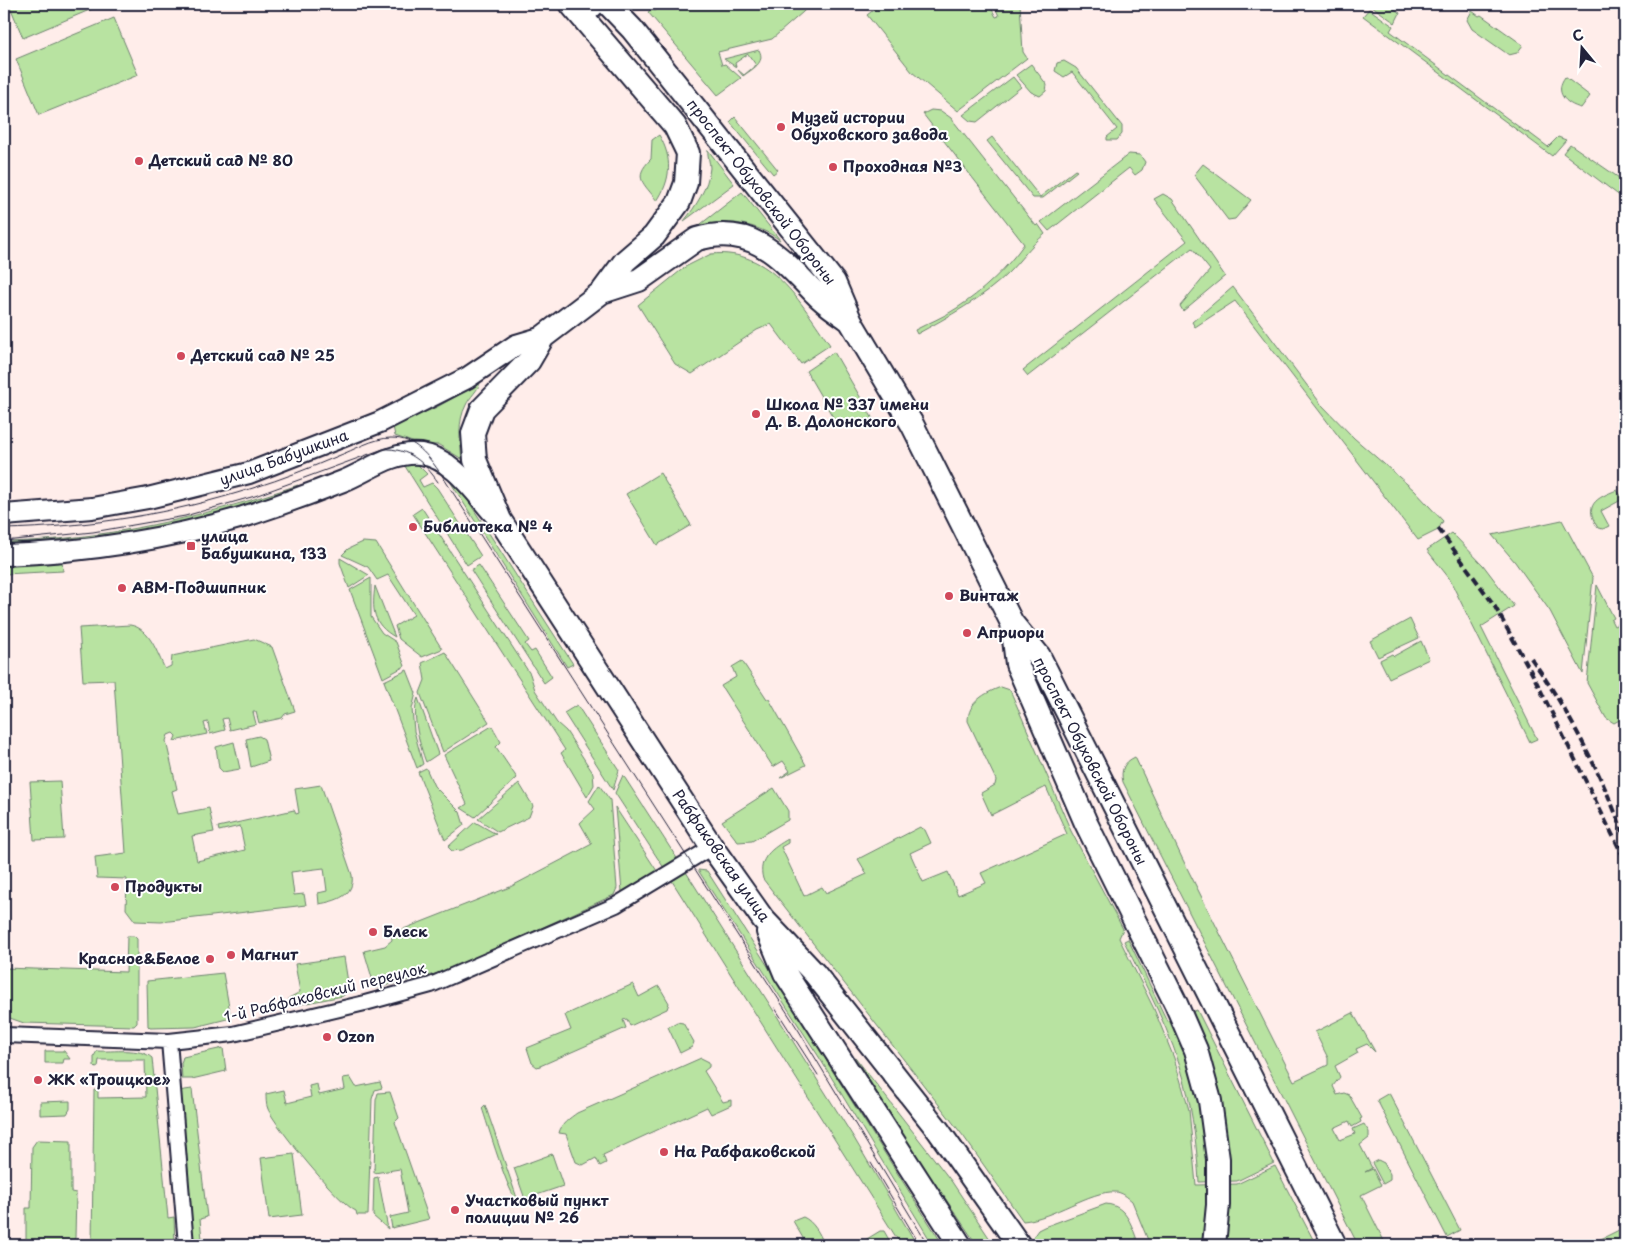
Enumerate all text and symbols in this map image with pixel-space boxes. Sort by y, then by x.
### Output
north arrow [1556,22,1606,72]
text: С [1570,24,1586,47]
street label: проспект Обуховской Обороны [682,93,842,289]
place label: Музей истории Обуховского завода [791,105,948,145]
marker: Музей истории Обуховского завода [775,121,787,133]
place label: Детский сад № 80 [148,148,293,171]
place label: Проходная №3 [843,154,962,177]
marker: Детский сад № 80 [133,155,145,167]
marker: Проходная №3 [827,161,839,173]
place label: Детский сад № 25 [190,343,335,366]
marker: Детский сад № 25 [175,350,187,362]
place label: Школа № 337 имени Д. В. Долонского [765,392,929,432]
marker: Школа № 337 имени Д. В. Долонского [750,408,762,420]
street label: улица Бабушкина [216,422,352,491]
place label: Библиотека № 4 [423,514,553,537]
marker: Библиотека № 4 [407,521,419,533]
place label: улица Бабушкина, 133 [201,524,327,564]
marker: улица Бабушкина, 133 [185,540,197,552]
place label: АВМ-Подшипник [132,575,266,598]
marker: АВМ-Подшипник [116,582,128,594]
place label: Винтаж [959,583,1018,606]
marker: Винтаж [943,590,955,602]
place label: Априори [977,620,1044,643]
marker: Априори [961,627,973,639]
street label: проспект Обуховской Обороны [1029,652,1154,868]
street label: Рабфаковская улица [668,784,777,927]
place label: Продукты [125,874,202,897]
marker: Продукты [109,881,121,893]
place label: Блеск [383,919,428,942]
marker: Блеск [367,926,379,938]
place label: Магнит [241,942,299,965]
place label: Красное&Белое [78,946,201,969]
marker: Магнит [225,949,237,961]
marker: Красное&Белое [204,953,216,965]
street label: 1-й Рабфаковский переулок [221,955,428,1028]
place label: Ozon [337,1024,375,1047]
marker: Ozon [321,1031,333,1043]
place label: ЖК «Троицкое» [47,1067,170,1090]
marker: ЖК «Троицкое» [32,1074,44,1086]
place label: На Рабфаковской [674,1139,816,1162]
marker: На Рабфаковской [658,1146,670,1158]
place label: Участковый пункт полиции № 26 [465,1188,610,1228]
marker: Участковый пункт полиции № 26 [449,1204,461,1216]

